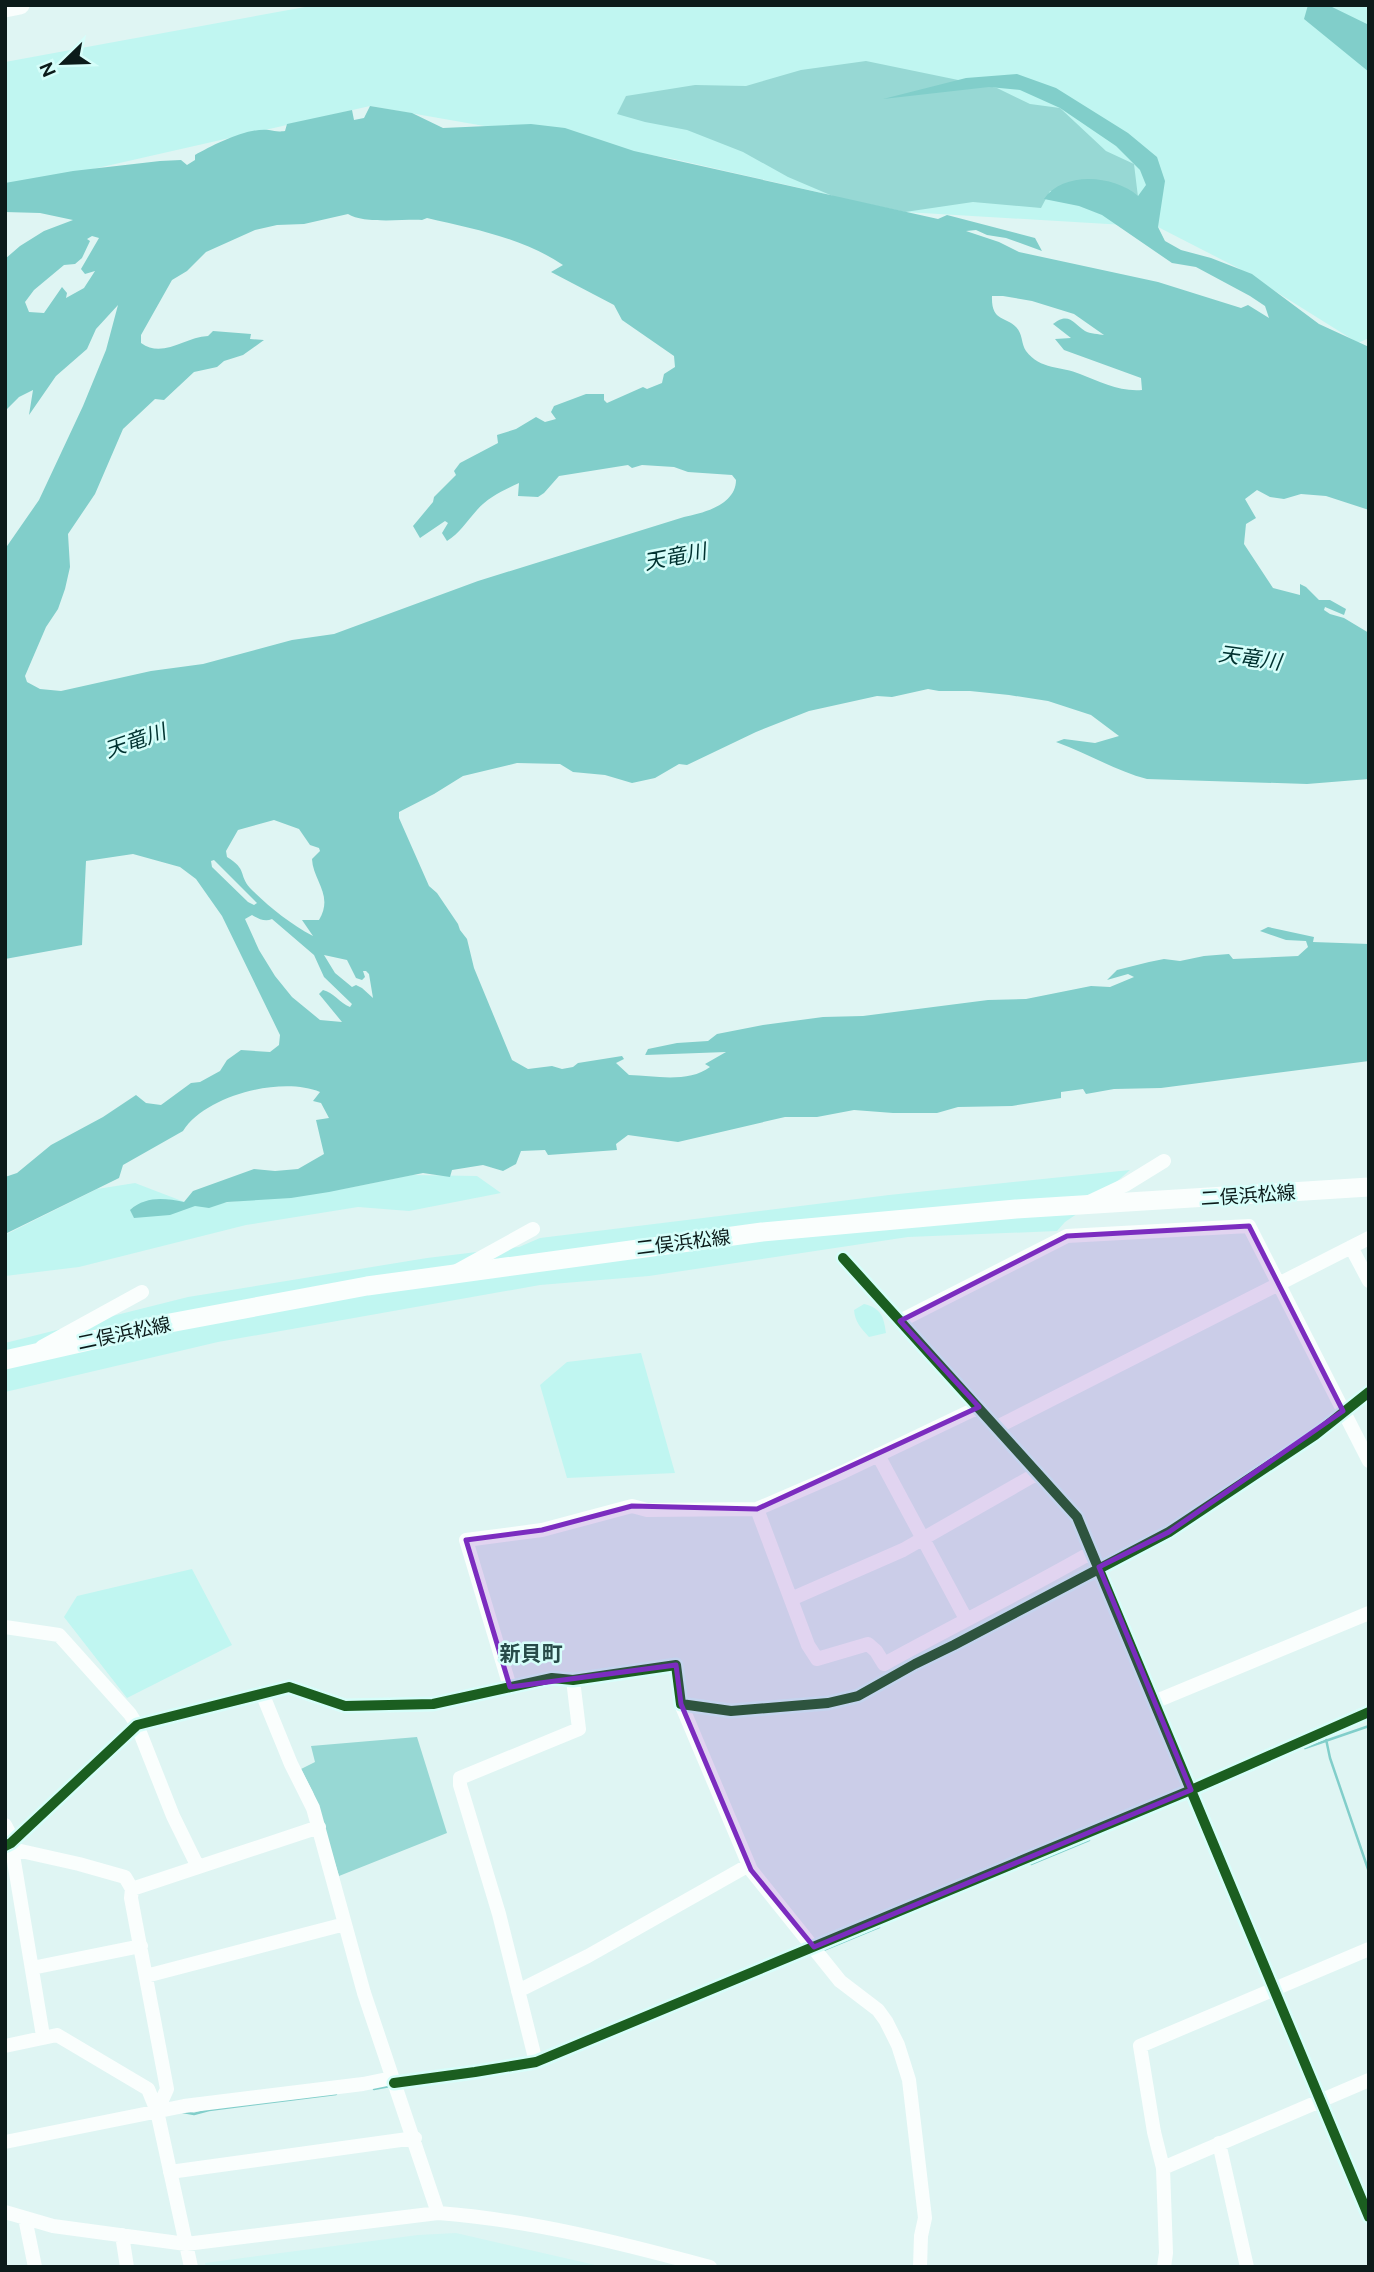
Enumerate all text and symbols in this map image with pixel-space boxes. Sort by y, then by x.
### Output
north arrow [28,28,98,98]
text: N [34,59,60,80]
water label: 天竜川 [642,538,710,574]
water label: 天竜川 [1217,641,1285,674]
water label: 天竜川 [101,718,171,762]
street label: 二俣浜松線 [1200,1181,1296,1209]
street label: 二俣浜松線 [635,1225,731,1259]
street label: 二俣浜松線 [75,1312,173,1354]
district label: 新貝町 [500,1641,563,1665]

